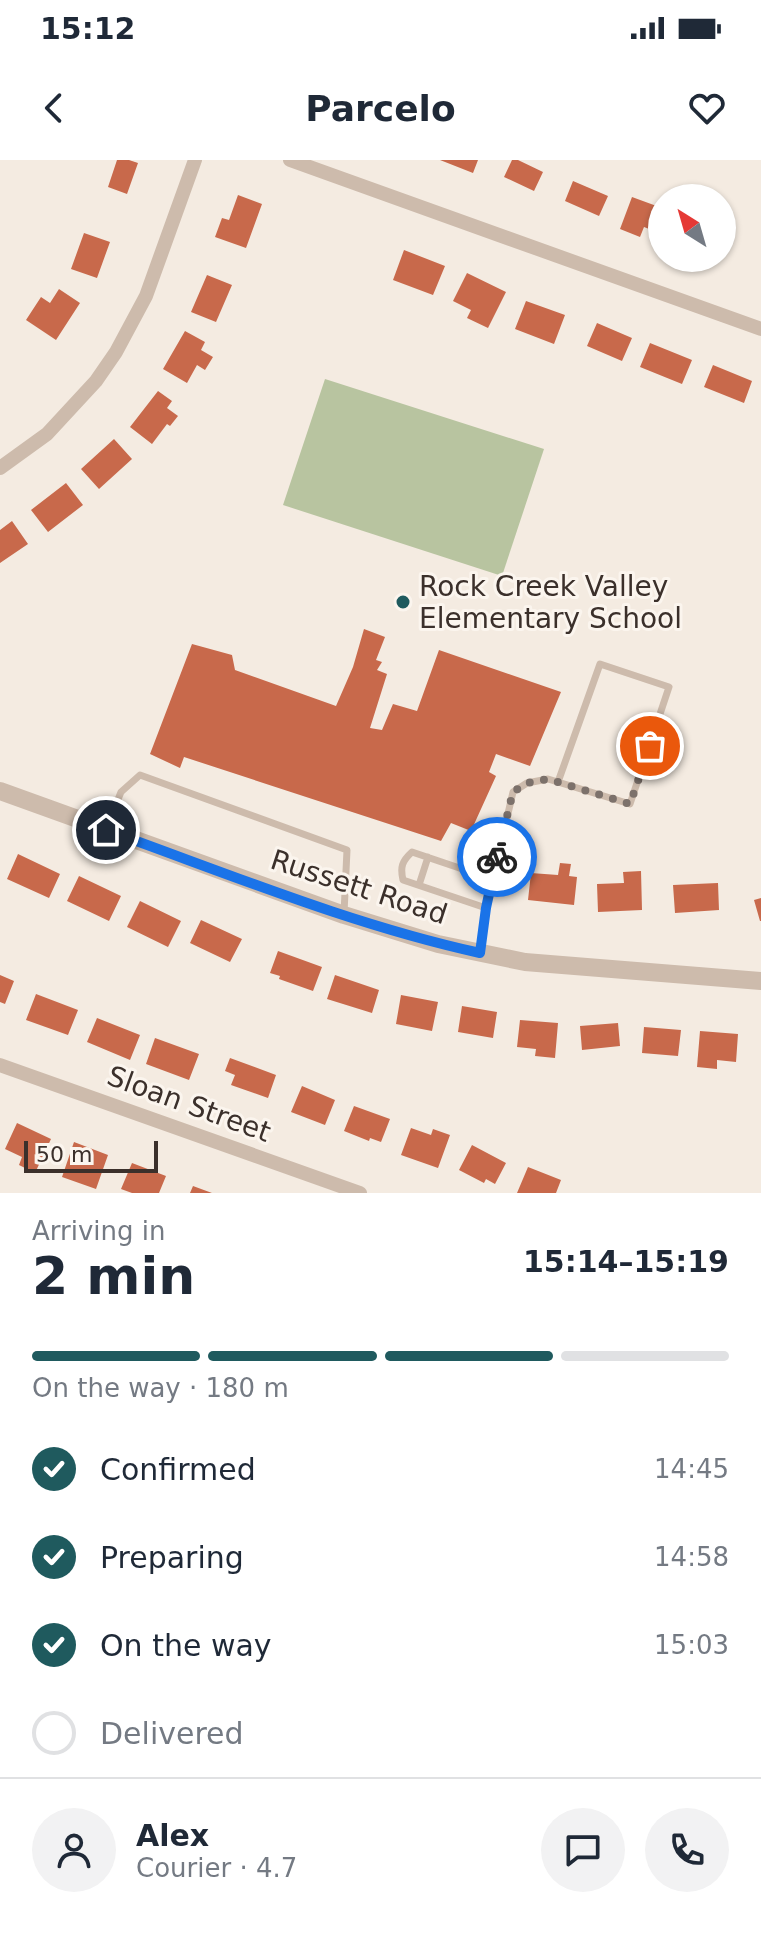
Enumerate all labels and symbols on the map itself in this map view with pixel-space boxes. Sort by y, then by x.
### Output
north arrow [648,184,736,272]
place label: Rock Creek Valley Elementary School [419,570,682,635]
marker: Rock Creek Valley Elementary School [394,593,412,611]
pin [616,712,684,780]
pin [72,796,140,864]
courier [457,817,537,897]
street label: Russett Road [267,843,451,931]
street label: Sloan Street [103,1059,275,1149]
scale bar [24,1137,158,1173]

